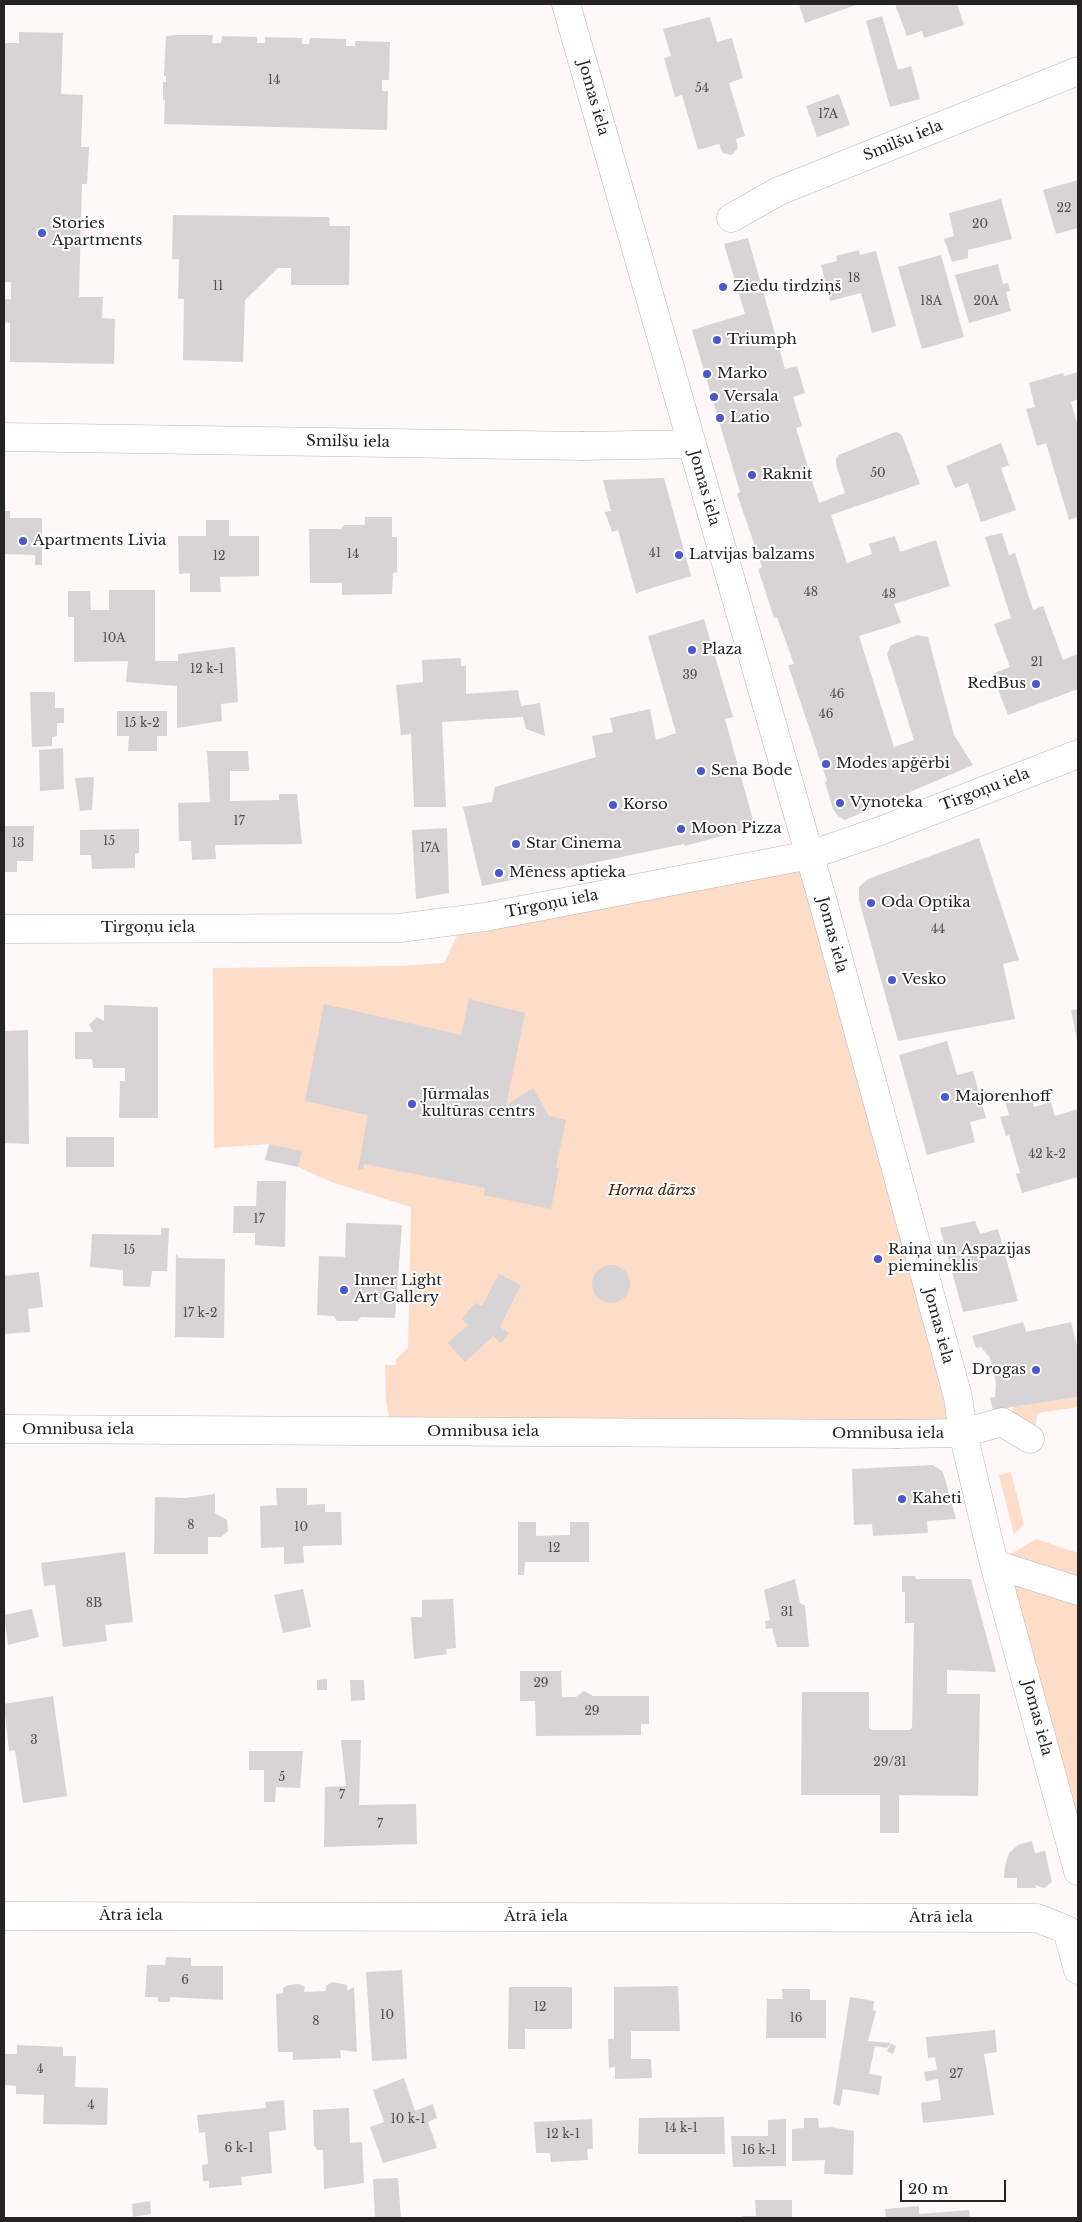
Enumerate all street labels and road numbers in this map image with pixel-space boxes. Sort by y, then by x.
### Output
street label: Jomas iela [574,58,612,138]
street label: Smilšu iela [861,117,945,165]
street label: Smilšu iela [306,432,390,452]
street label: Jomas iela [685,448,723,528]
street label: Tirgoņu iela [938,765,1032,815]
street label: Tirgoņu iela [504,886,600,922]
street label: Jomas iela [813,895,851,975]
street label: Tirgoņu iela [101,919,195,937]
street label: Jomas iela [919,1286,957,1366]
street label: Omnibusa iela [22,1421,134,1439]
street label: Omnibusa iela [427,1423,539,1441]
street label: Omnibusa iela [832,1425,944,1443]
street label: Jomas iela [1018,1678,1056,1758]
street label: Ātrā iela [99,1907,163,1925]
street label: Ātrā iela [504,1908,568,1926]
street label: Ātrā iela [909,1909,973,1927]

